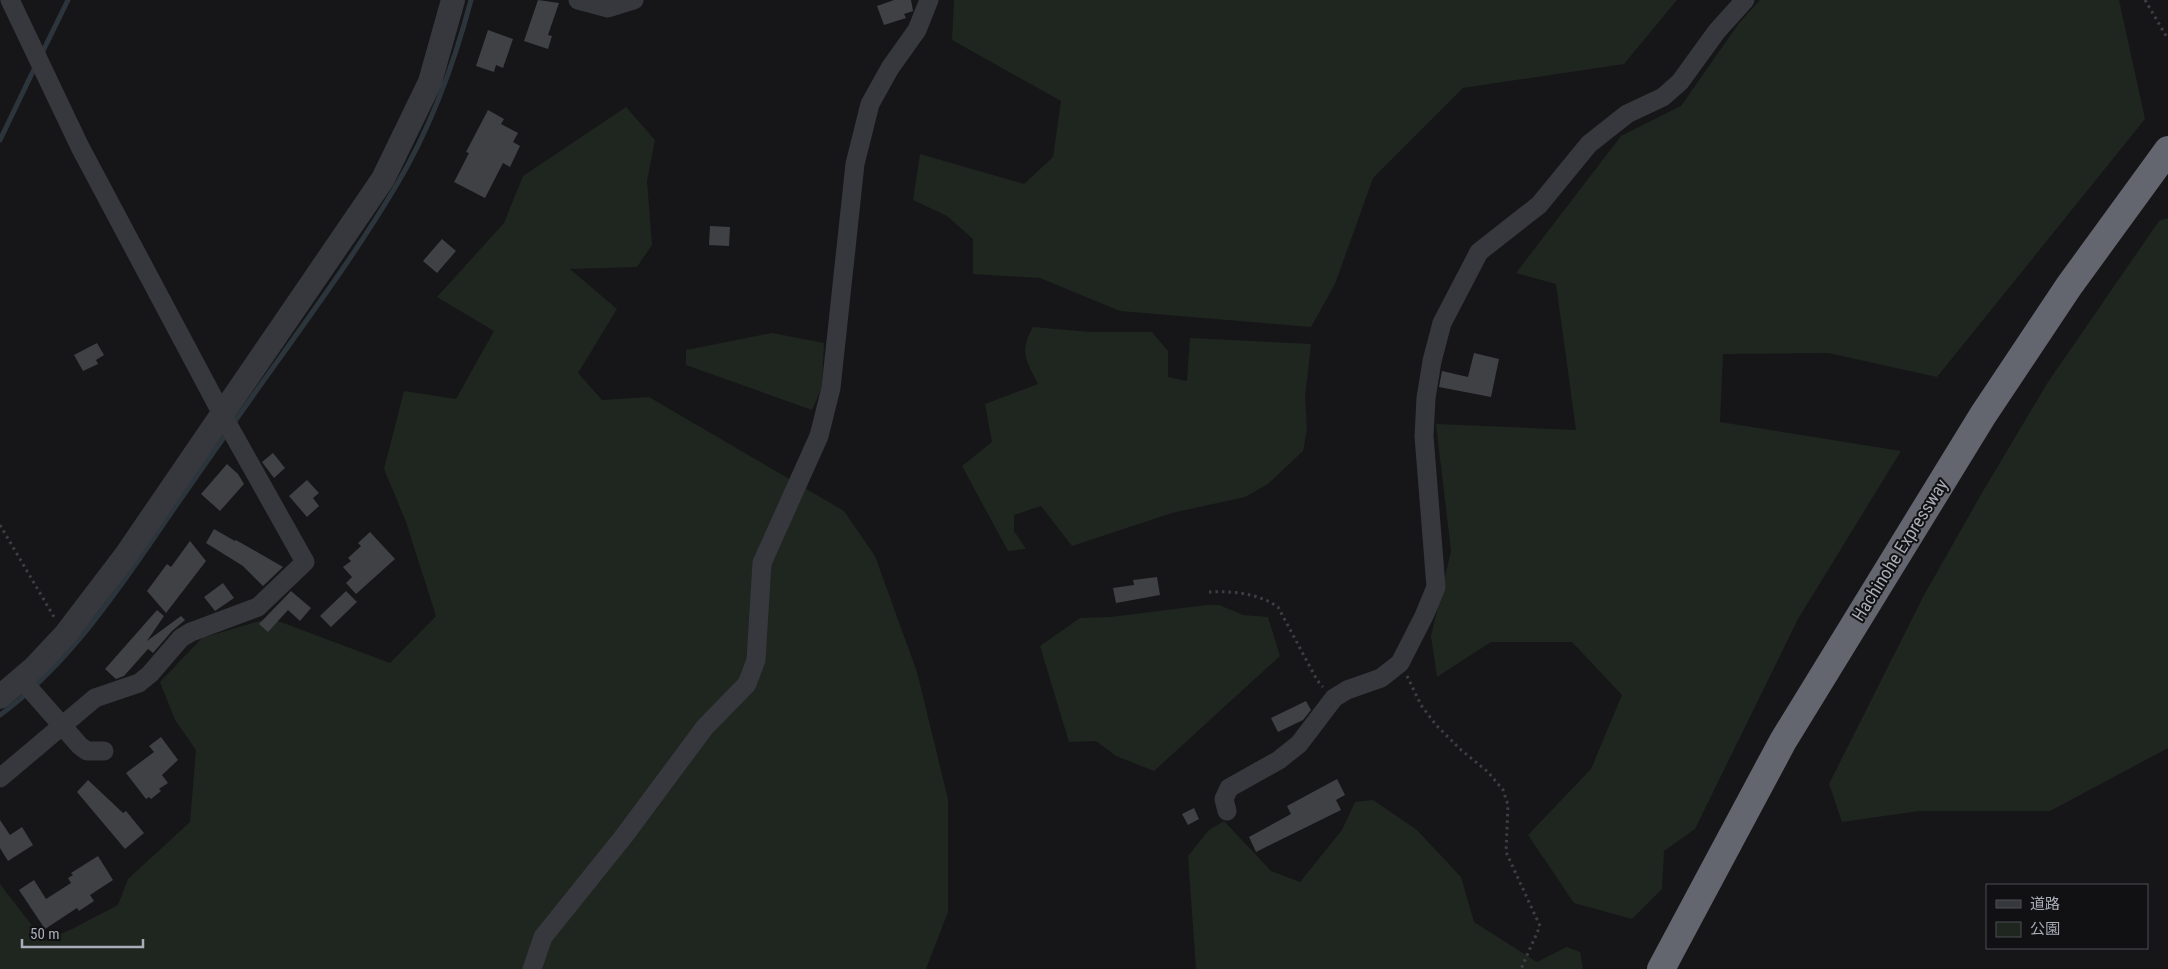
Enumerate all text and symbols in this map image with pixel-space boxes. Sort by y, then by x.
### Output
street label: Hachinohe Expressway [1847,474,1952,625]
legend [1986,884,2148,949]
text: 道路 [2030,895,2060,913]
scale bar [22,916,144,948]
text: 公園 [2030,920,2060,938]
text: 50 m [30,925,60,943]

